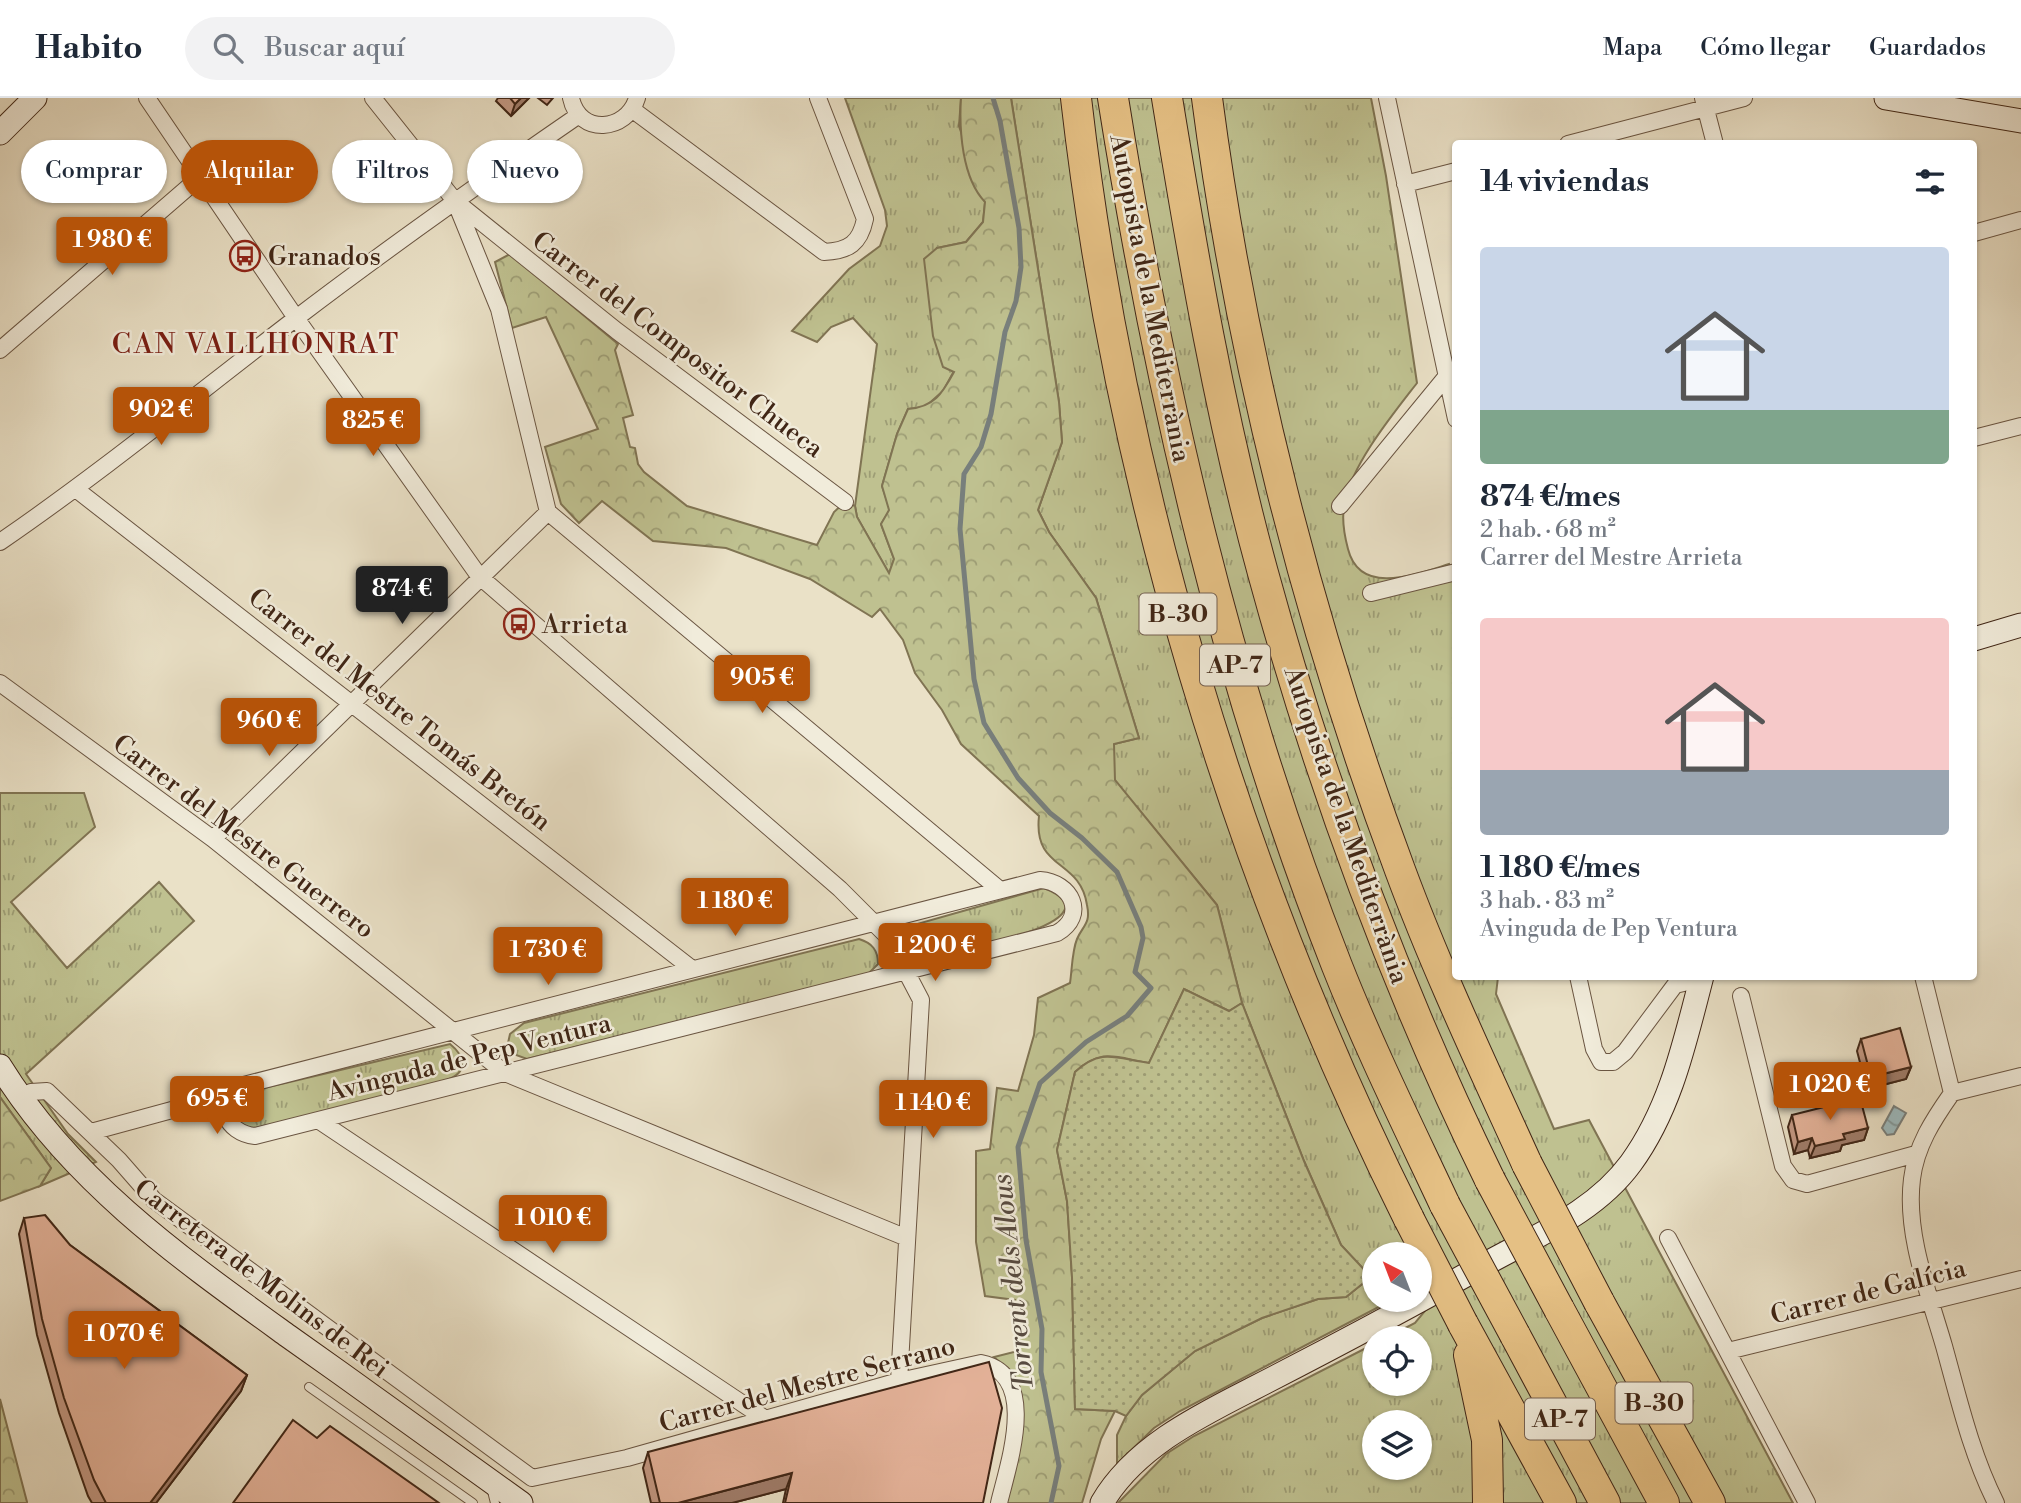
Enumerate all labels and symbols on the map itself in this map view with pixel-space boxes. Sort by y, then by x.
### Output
street label: Autopista de la Mediterrània [1102,131,1198,466]
pin: 1 980 € [47,218,177,277]
street label: Carrer del Compositor Chueca [525,225,830,465]
bus stop icon: Granados [228,239,262,273]
place label: Granados [268,241,381,273]
district label: CAN VALLHONRAT [112,327,400,362]
pin: 902 € [112,388,210,447]
pin: 825 € [324,398,422,458]
pin: 874 € [353,566,451,626]
street label: Carrer del Mestre Tomás Bretón [242,582,557,838]
road number: B-30 [1140,593,1216,634]
bus stop icon: Arrieta [502,607,536,641]
place label: Arrieta [541,609,629,641]
road number: AP-7 [1200,644,1270,686]
pin: 905 € [713,656,811,715]
street label: Autopista de la Mediterrània [1276,662,1416,989]
pin: 960 € [220,698,318,758]
street label: Carrer del Mestre Guerrero [106,728,381,946]
pin: 1 180 € [670,878,800,938]
pin: 1 200 € [870,924,1000,983]
pin: 1 730 € [483,928,613,987]
street label: Avinguda de Pep Ventura [323,1007,615,1109]
pin: 1 020 € [1765,1062,1895,1122]
pin: 695 € [168,1076,266,1136]
pin: 1 140 € [868,1080,998,1140]
water label: Torrent dels Alous [985,1172,1042,1393]
street label: Carretera de Molins de Rei [128,1173,395,1385]
pin: 1 010 € [488,1196,618,1255]
north arrow [1362,1242,1432,1312]
street label: Carrer de Galícia [1767,1252,1970,1332]
pin: 1 070 € [59,1312,189,1371]
street label: Carrer del Mestre Serrano [656,1330,959,1440]
road number: B-30 [1616,1382,1692,1423]
road number: AP-7 [1525,1399,1595,1440]

